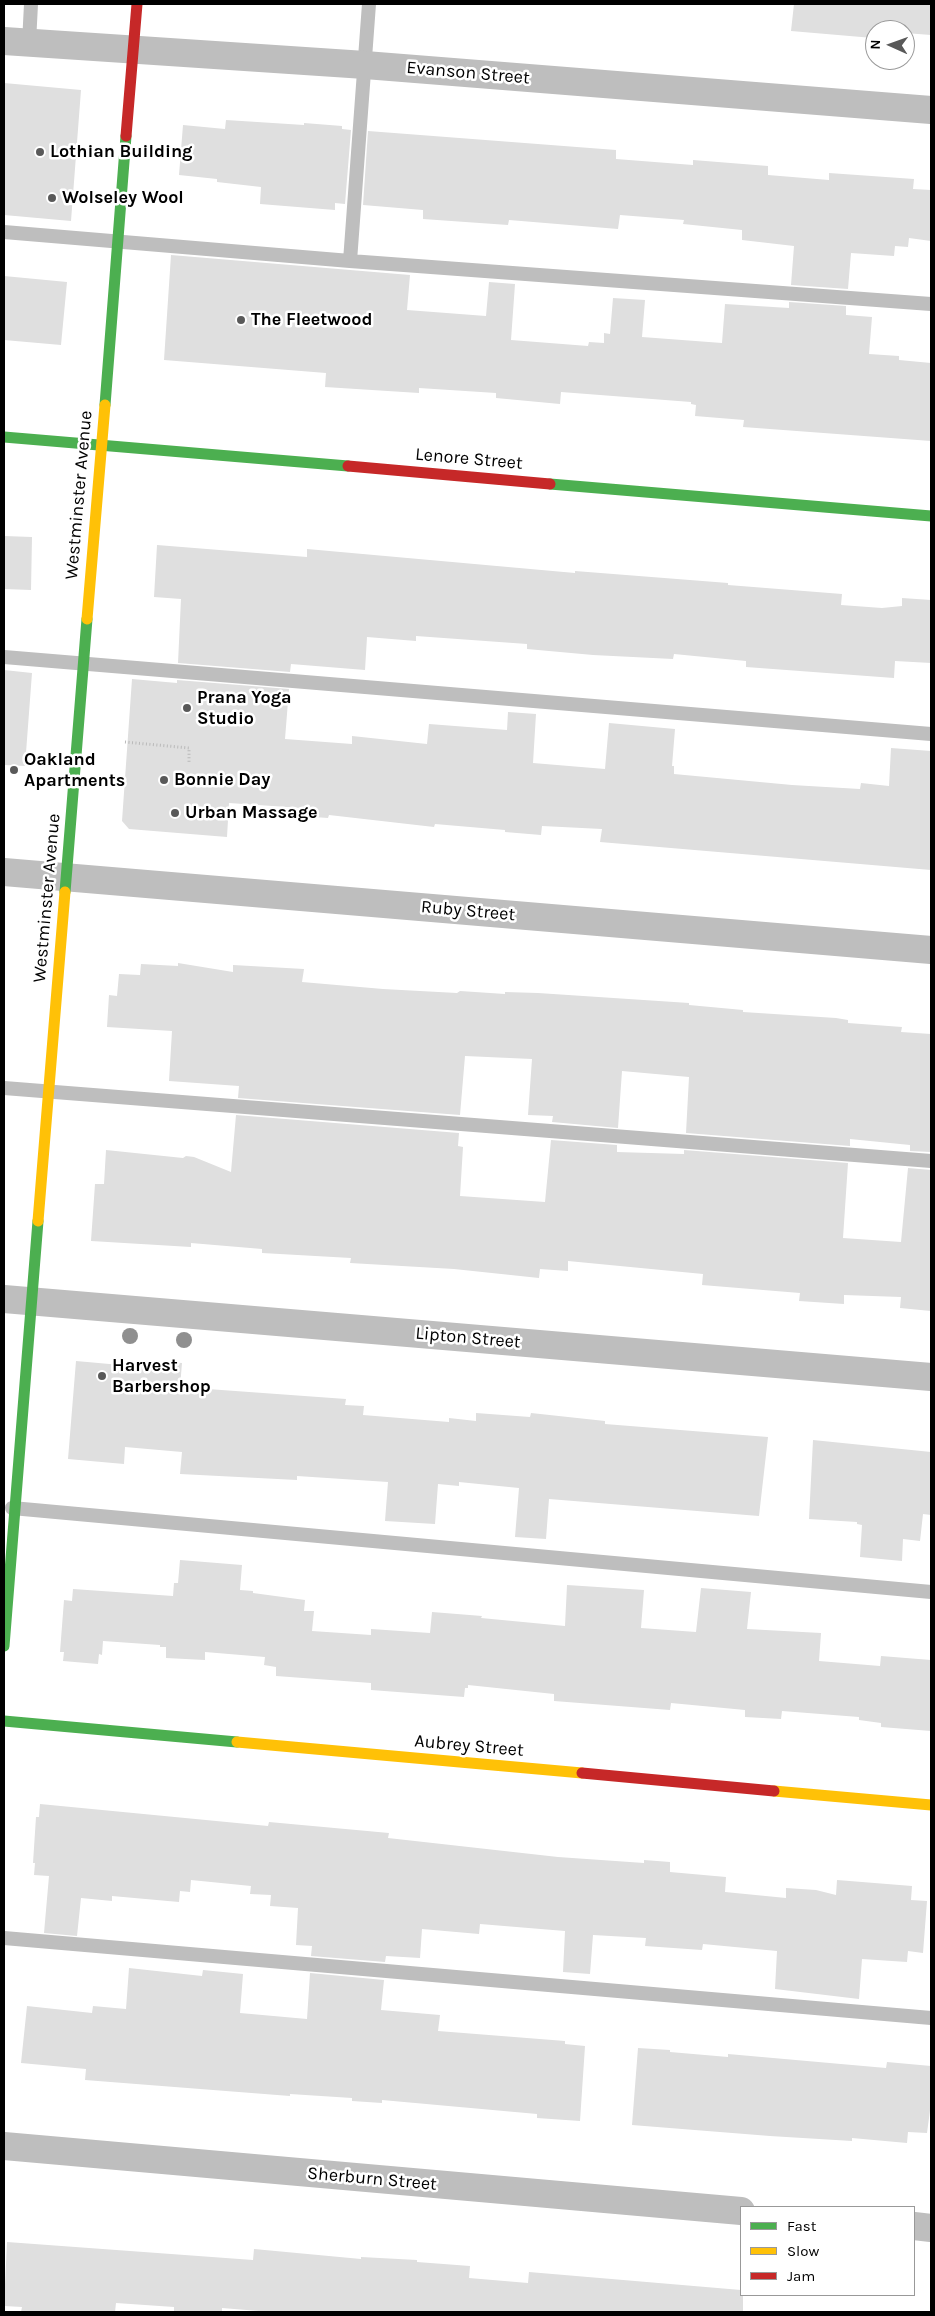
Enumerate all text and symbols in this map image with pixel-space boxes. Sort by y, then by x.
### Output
north arrow [865,20,915,70]
text: N [867,39,884,50]
street label: Evanson Street [405,57,531,89]
place label: Lothian Building [50,141,193,163]
marker: Lothian Building [34,146,46,158]
place label: Wolseley Wool [62,187,184,209]
marker: Wolseley Wool [46,192,58,204]
place label: The Fleetwood [251,309,372,331]
marker: The Fleetwood [235,314,247,326]
street label: Westminster Avenue [61,410,97,580]
street label: Lenore Street [414,444,524,474]
place label: Prana Yoga Studio [197,687,292,730]
marker: Prana Yoga Studio [181,702,193,714]
place label: Oakland Apartments [24,749,125,792]
marker: Oakland Apartments [8,764,20,776]
place label: Bonnie Day [174,769,270,791]
marker: Bonnie Day [158,774,170,786]
place label: Urban Massage [185,802,318,824]
marker: Urban Massage [169,807,181,819]
street label: Westminster Avenue [29,813,65,983]
street label: Ruby Street [420,896,516,926]
street label: Lipton Street [415,1323,521,1353]
place label: Harvest Barbershop [112,1355,211,1398]
marker: Harvest Barbershop [96,1370,108,1382]
street label: Aubrey Street [413,1730,525,1762]
street label: Sherburn Street [306,2163,438,2195]
legend [740,2206,915,2296]
text: Fast [787,2217,816,2235]
text: Slow [787,2242,819,2260]
text: Jam [787,2267,815,2285]

